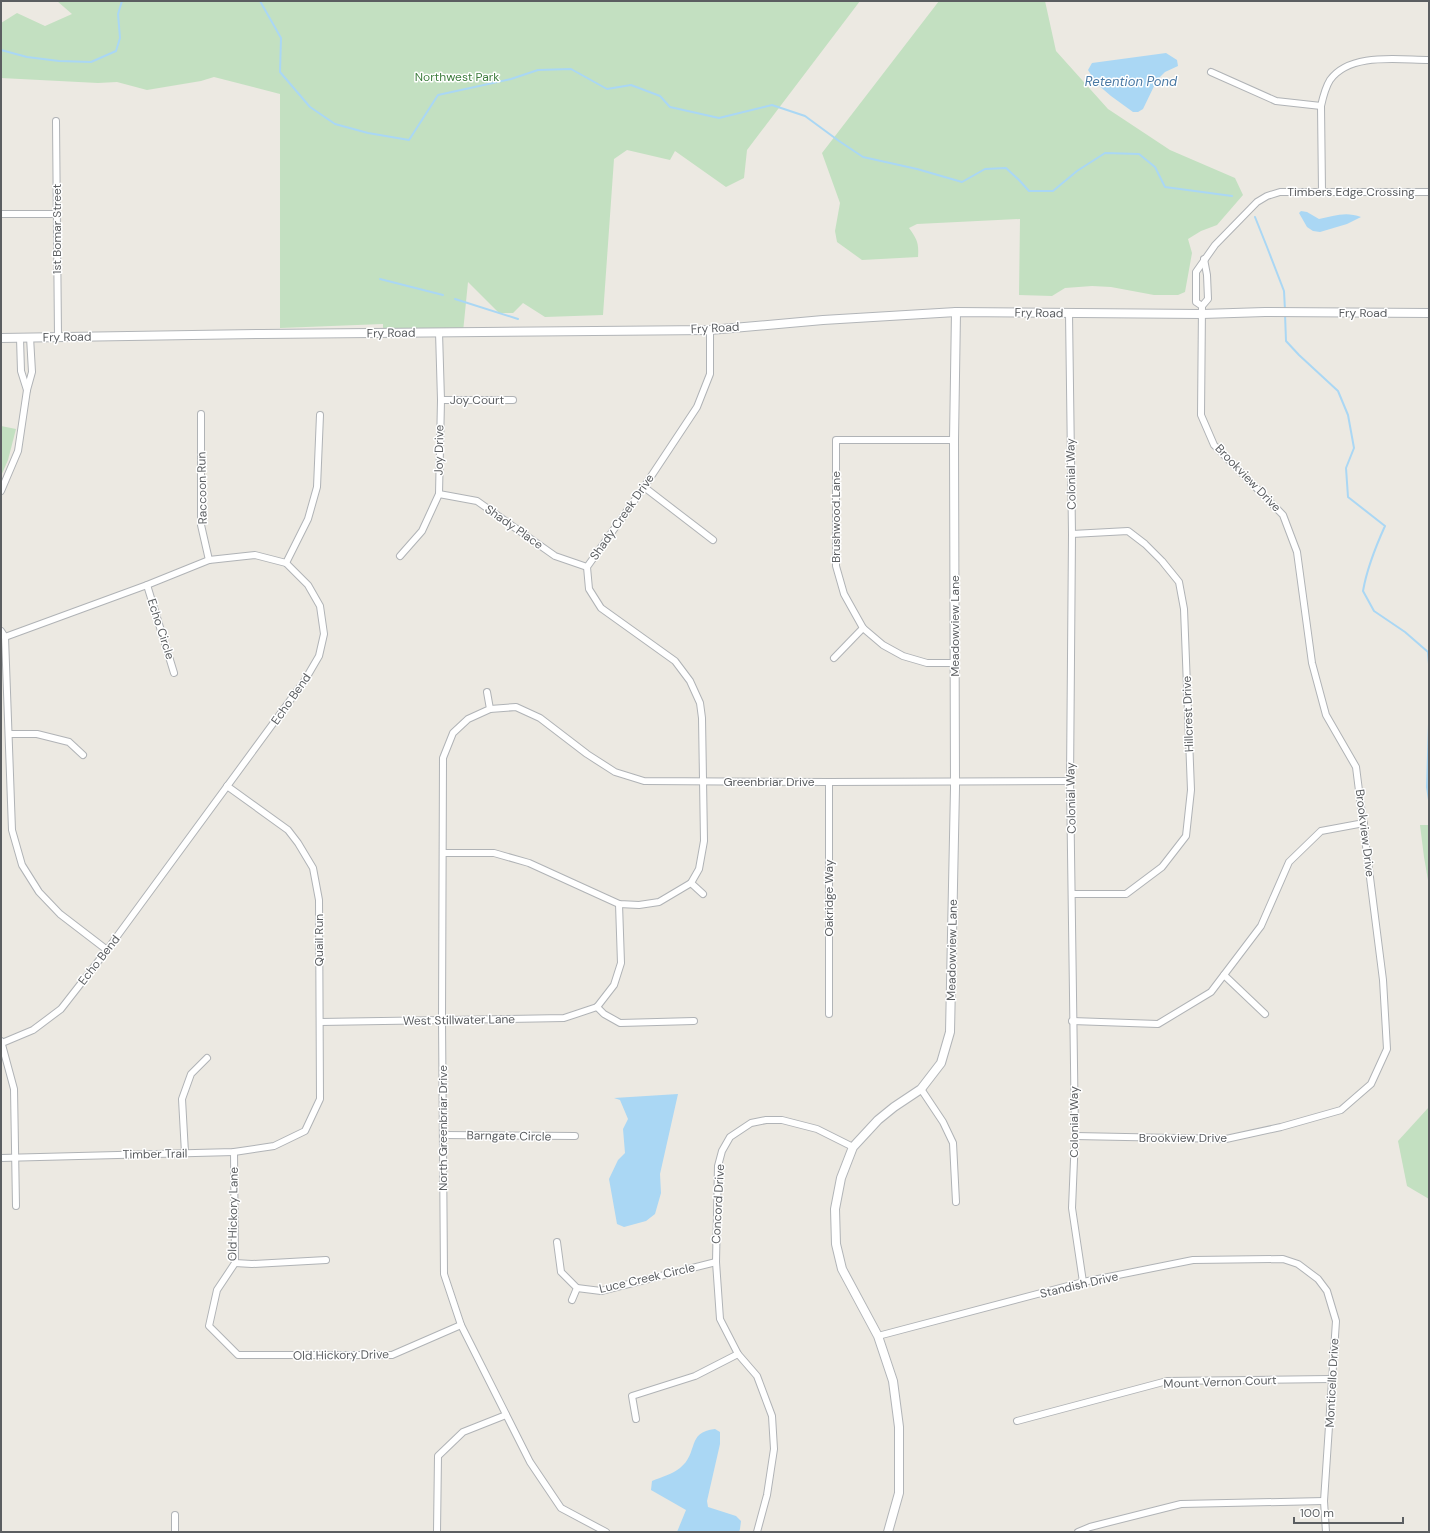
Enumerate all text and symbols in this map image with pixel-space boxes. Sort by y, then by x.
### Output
park label: Northwest Park [415,69,499,85]
water label: Retention Pond [1085,73,1178,90]
street label: 1st Bomar Street [49,183,65,274]
street label: Timbers Edge Crossing [1287,184,1415,200]
street label: Fry Road [1015,305,1063,321]
street label: Fry Road [1339,305,1387,321]
street label: Fry Road [690,319,740,337]
street label: Fry Road [367,325,415,341]
street label: Fry Road [43,329,91,345]
street label: Joy Court [450,392,504,408]
street label: Joy Drive [431,424,447,476]
street label: Colonial Way [1062,438,1080,510]
street label: Brookview Drive [1212,441,1285,515]
street label: Raccoon Run [193,452,211,524]
street label: Shady Creek Drive [586,471,658,563]
street label: Brushwood Lane [828,471,844,563]
street label: Shady Place [482,501,546,553]
street label: Meadowview Lane [947,575,963,677]
street label: Echo Circle [144,597,178,662]
street label: Echo Bend [267,670,315,728]
street label: Hillcrest Drive [1179,675,1197,752]
street label: Colonial Way [1062,762,1080,834]
street label: Greenbriar Drive [723,774,815,790]
street label: Brookview Drive [1352,788,1378,878]
street label: Oakridge Way [821,859,837,937]
street label: Meadowview Lane [943,899,961,1001]
street label: Quail Run [311,914,327,966]
street label: Echo Bend [74,932,124,988]
street label: West Stillwater Lane [403,1011,515,1029]
street label: North Greenbriar Drive [435,1065,451,1191]
street label: Colonial Way [1066,1086,1082,1158]
street label: Barngate Circle [466,1127,552,1145]
street label: Brookview Drive [1139,1130,1227,1146]
street label: Timber Trail [122,1145,188,1163]
street label: Concord Drive [708,1163,728,1244]
street label: Old Hickory Lane [224,1167,242,1261]
street label: Luce Creek Circle [598,1259,697,1297]
street label: Standish Drive [1038,1268,1120,1302]
street label: Monticello Drive [1322,1338,1342,1428]
street label: Old Hickory Drive [293,1346,389,1364]
street label: Mount Vernon Court [1163,1372,1277,1392]
scale bar [1294,1499,1403,1525]
text: 100 m [1300,1505,1334,1521]

